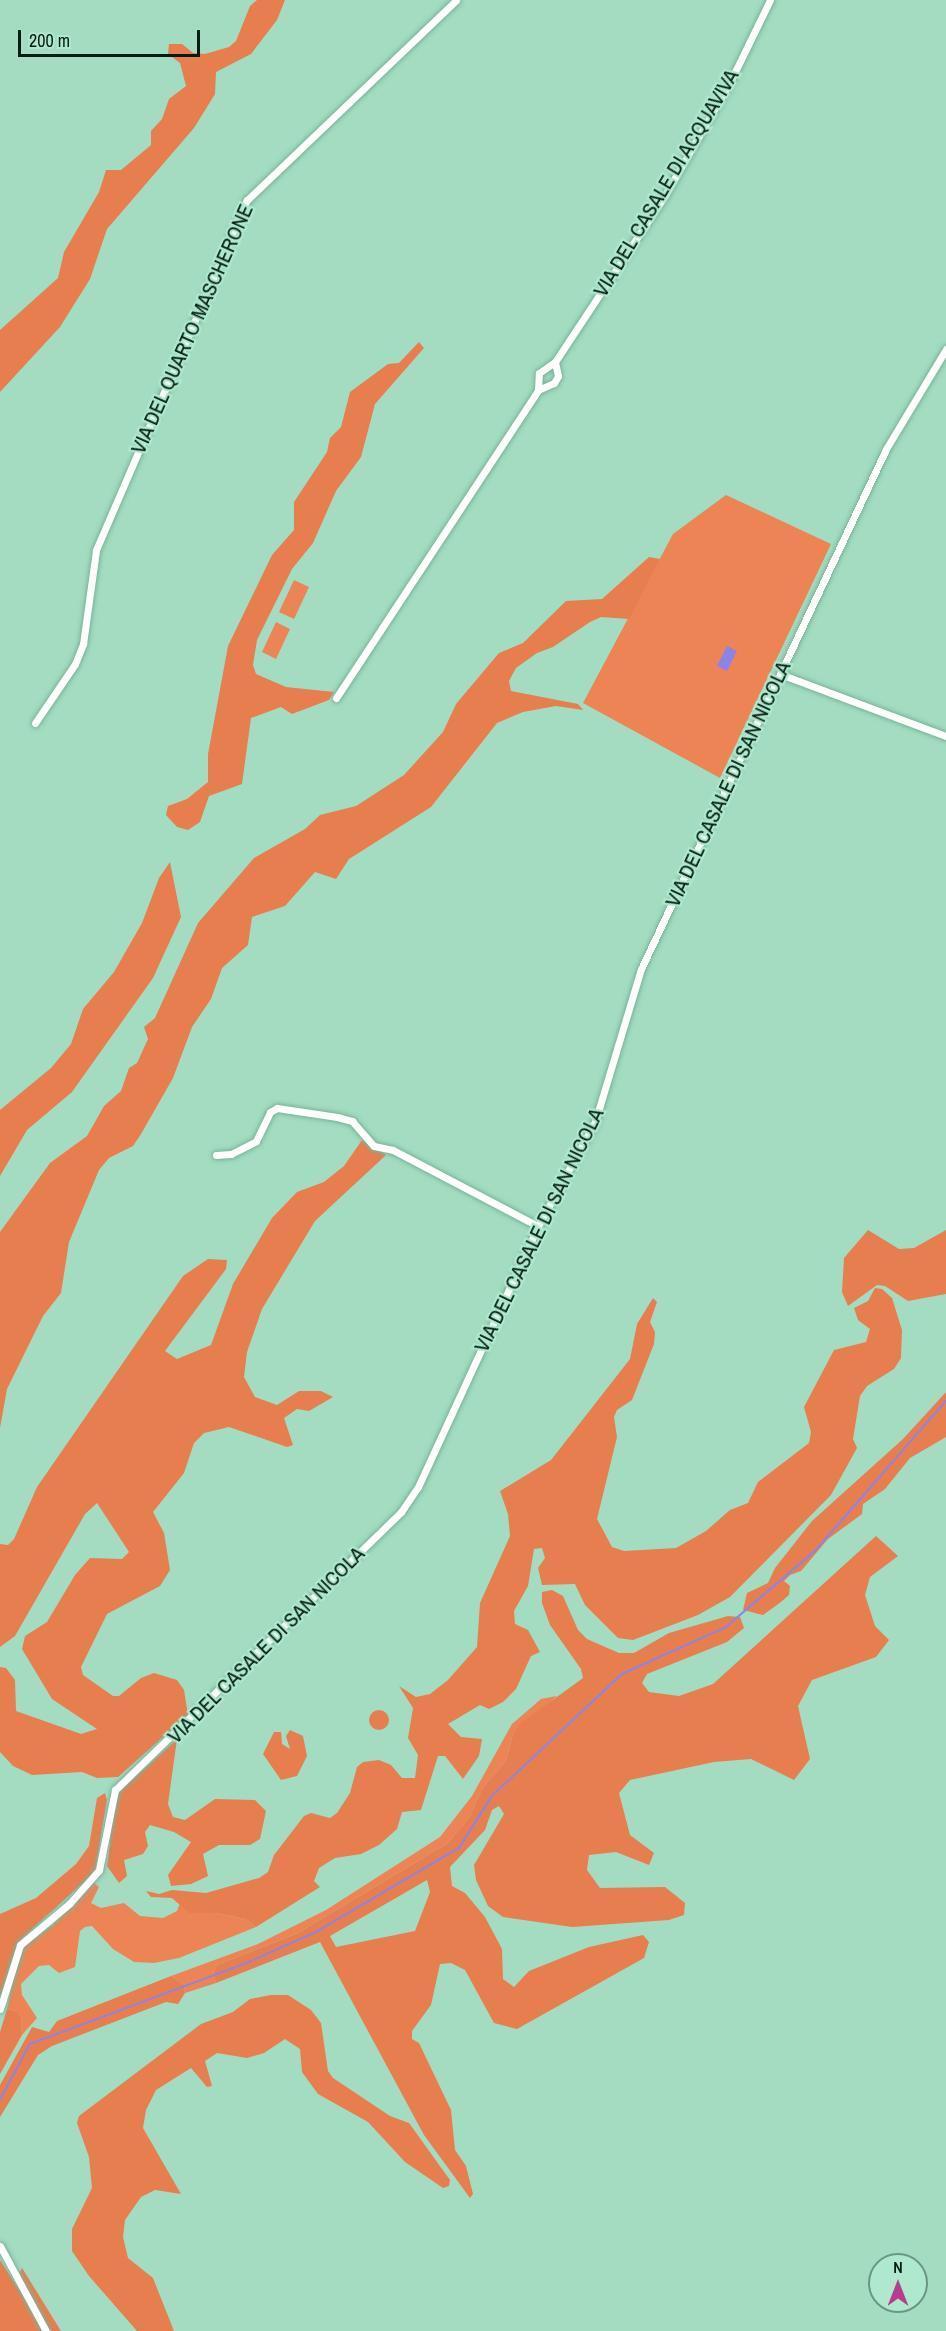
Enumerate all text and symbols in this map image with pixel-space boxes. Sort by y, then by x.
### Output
scale bar [21,18,202,56]
text: 200 m [29,28,70,53]
street label: VIA DEL CASALE DI ACQUAVIVA [587,64,745,302]
street label: VIA DEL QUARTO MASCHERONE [125,200,259,458]
street label: VIA DEL CASALE DI SAN NICOLA [660,656,796,912]
street label: VIA DEL CASALE DI SAN NICOLA [469,1103,609,1357]
street label: VIA DEL CASALE DI SAN NICOLA [162,1541,370,1749]
north arrow [868,2253,928,2313]
text: N [893,2256,903,2278]

